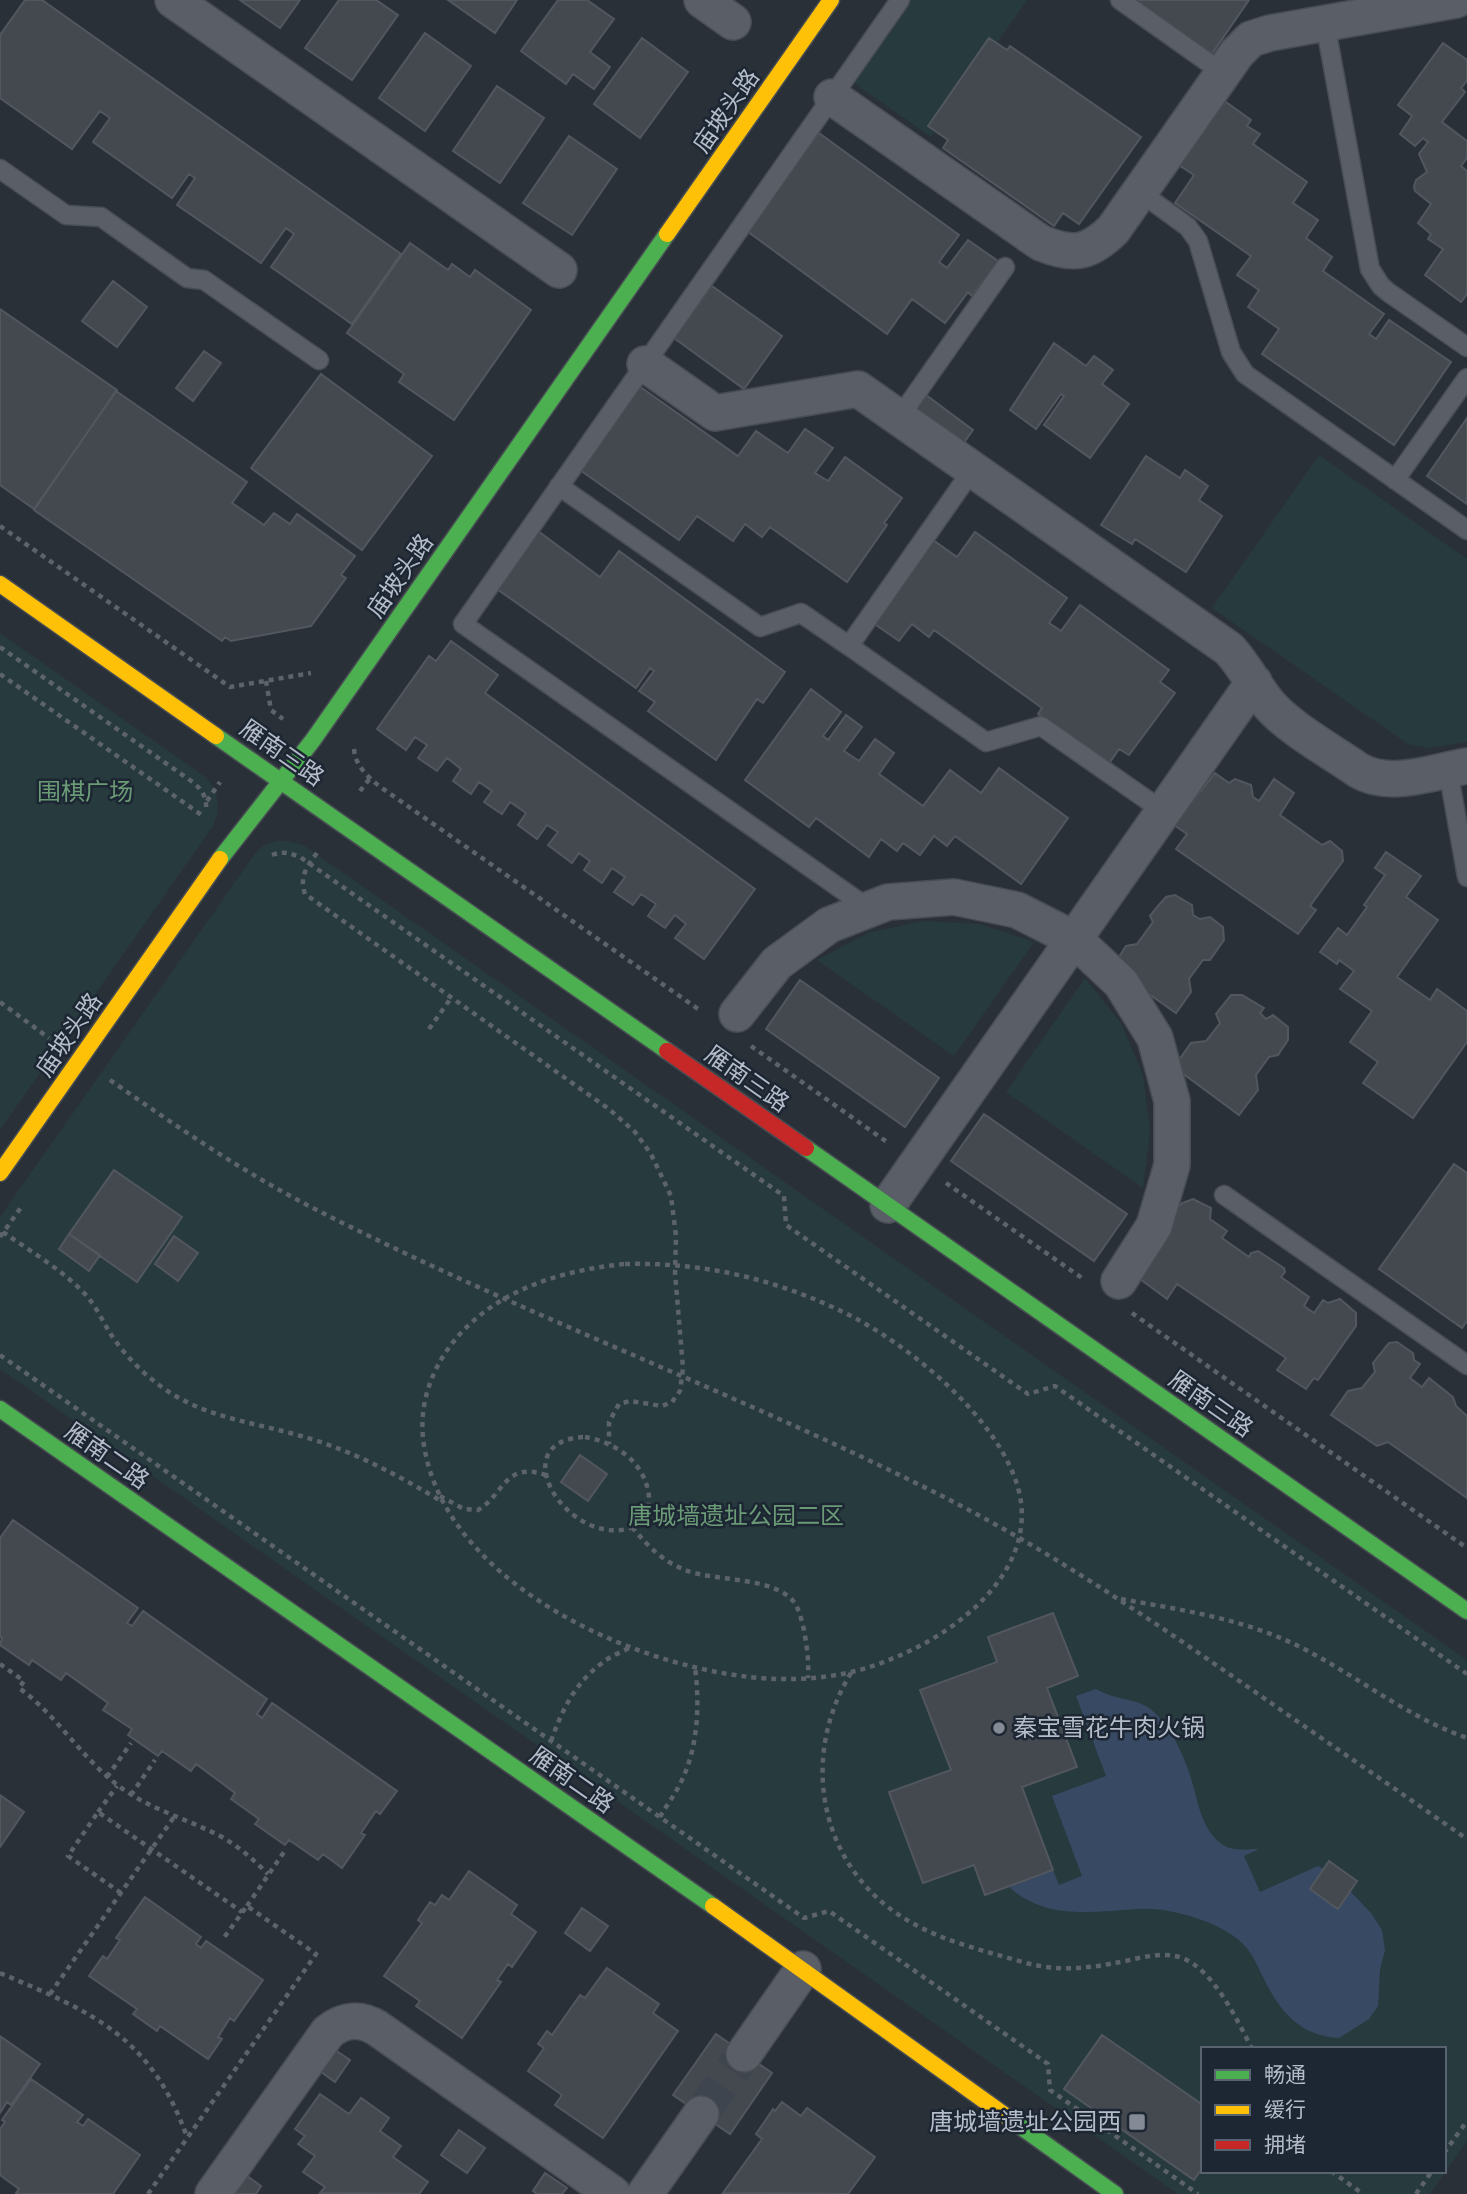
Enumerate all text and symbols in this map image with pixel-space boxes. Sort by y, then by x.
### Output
street label: 庙坡头路 [685,63,766,159]
street label: 庙坡头路 [359,528,440,624]
street label: 雁南三路 [234,712,330,793]
park label: 围棋广场 [37,776,133,807]
street label: 庙坡头路 [28,987,109,1083]
street label: 雁南三路 [699,1038,795,1119]
street label: 雁南三路 [1163,1363,1259,1444]
street label: 雁南二路 [59,1415,155,1496]
park label: 唐城墙遗址公园二区 [628,1500,844,1531]
place label: 秦宝雪花牛肉火锅 [1013,1712,1205,1743]
marker: 秦宝雪花牛肉火锅 [991,1720,1007,1736]
street label: 雁南二路 [524,1739,620,1820]
legend [1201,2047,1446,2173]
text: 畅通 [1264,2061,1306,2088]
text: 缓行 [1264,2096,1306,2123]
place label: 唐城墙遗址公园西 [929,2106,1121,2137]
marker: 唐城墙遗址公园西 [1127,2112,1147,2132]
text: 拥堵 [1264,2131,1306,2158]

